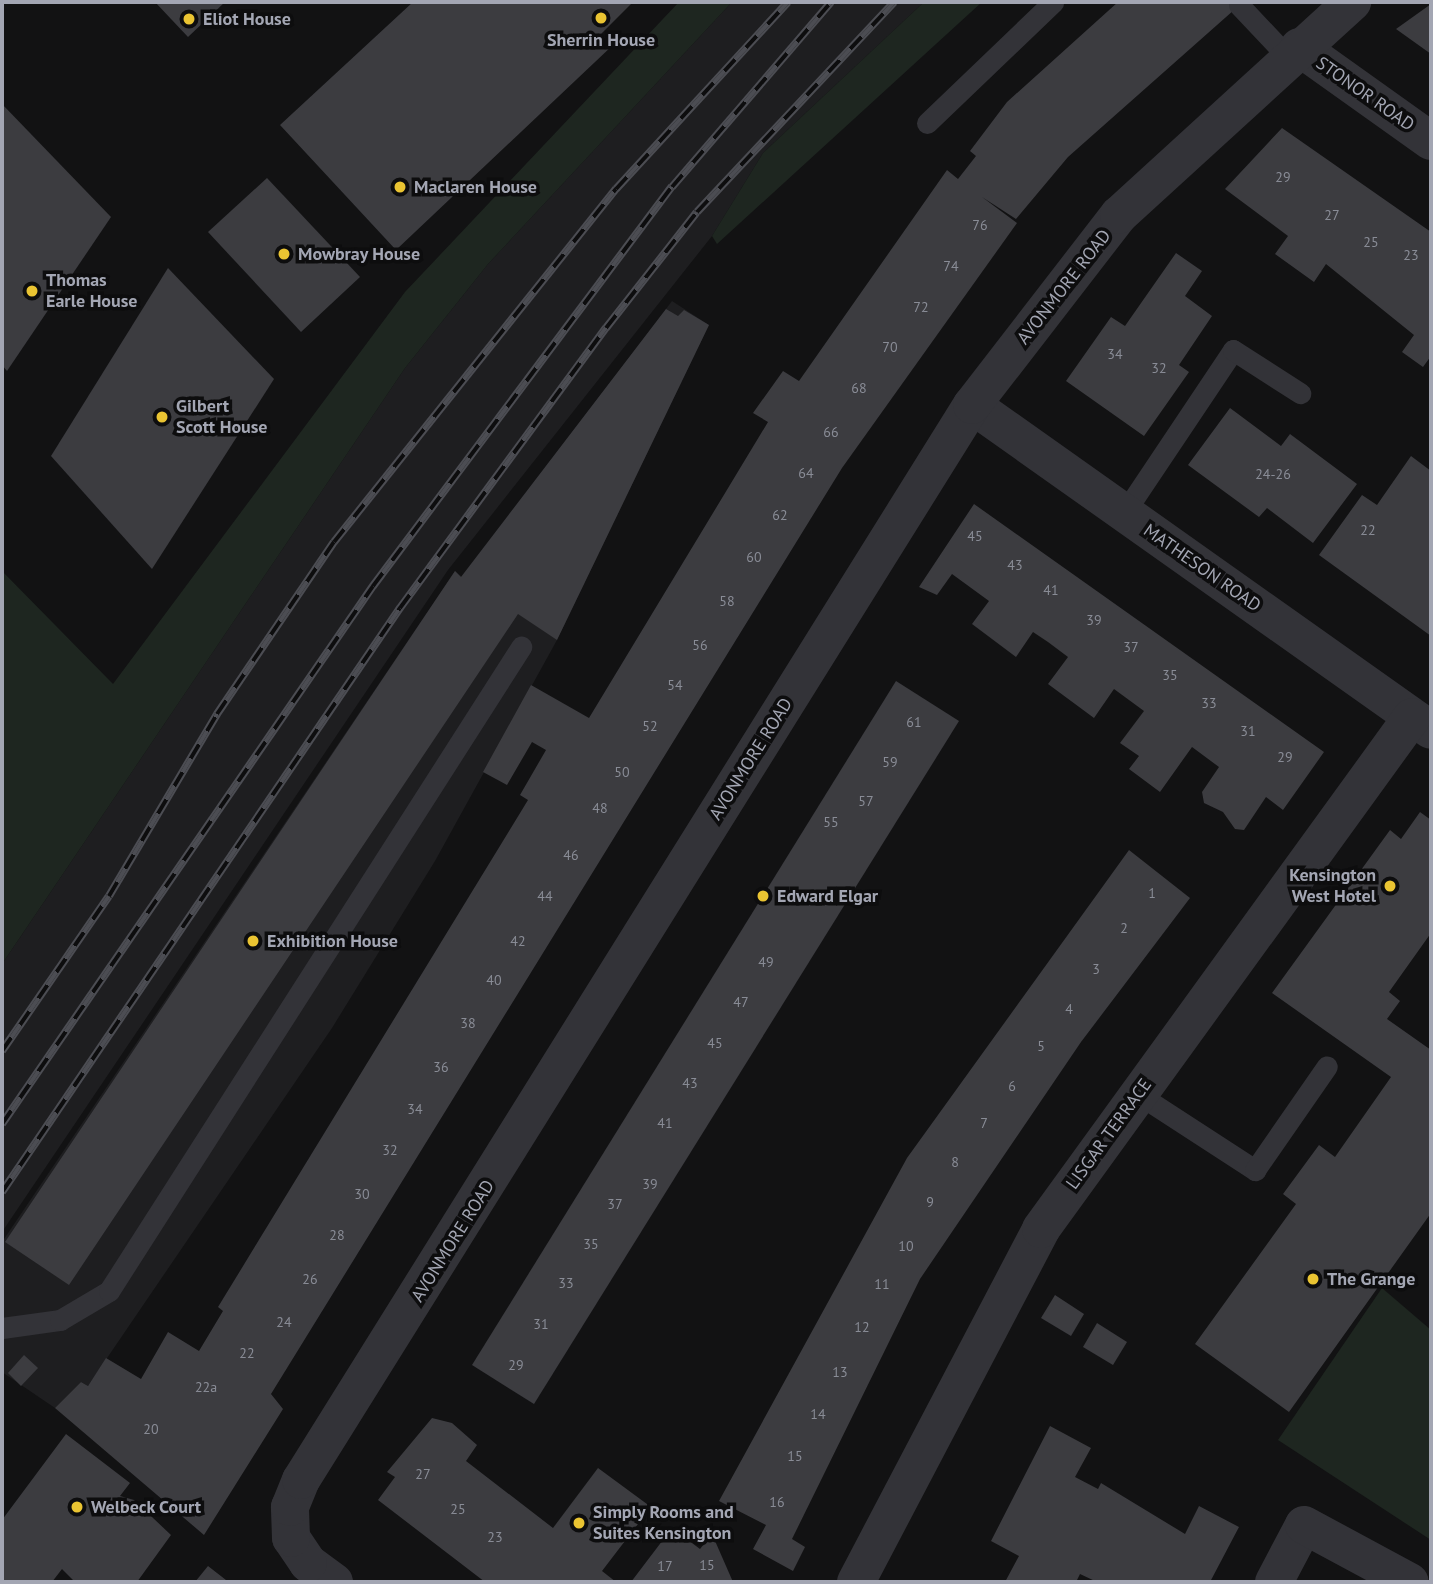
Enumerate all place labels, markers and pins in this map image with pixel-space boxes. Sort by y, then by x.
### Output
place label: Eliot House [203,8,291,30]
marker: Sherrin House [593,10,609,26]
marker: Eliot House [181,11,197,27]
place label: Sherrin House [547,29,655,51]
place label: Maclaren House [414,176,537,198]
marker: Maclaren House [392,179,408,195]
place label: Mowbray House [298,243,421,265]
marker: Mowbray House [276,246,292,262]
place label: Thomas Earle House [46,270,137,312]
marker: Thomas Earle House [24,283,40,299]
place label: Gilbert Scott House [176,396,267,438]
marker: Gilbert Scott House [154,409,170,425]
place label: Kensington West Hotel [1289,865,1376,908]
marker: Kensington West Hotel [1382,878,1398,894]
place label: Edward Elgar [777,885,878,907]
marker: Edward Elgar [755,888,771,904]
place label: Exhibition House [267,930,398,952]
marker: Exhibition House [245,933,261,949]
place label: The Grange [1327,1268,1416,1290]
marker: The Grange [1305,1271,1321,1287]
place label: Welbeck Court [91,1496,202,1518]
marker: Welbeck Court [69,1499,85,1515]
place label: Simply Rooms and Suites Kensington [593,1502,734,1544]
marker: Simply Rooms and Suites Kensington [571,1515,587,1531]

